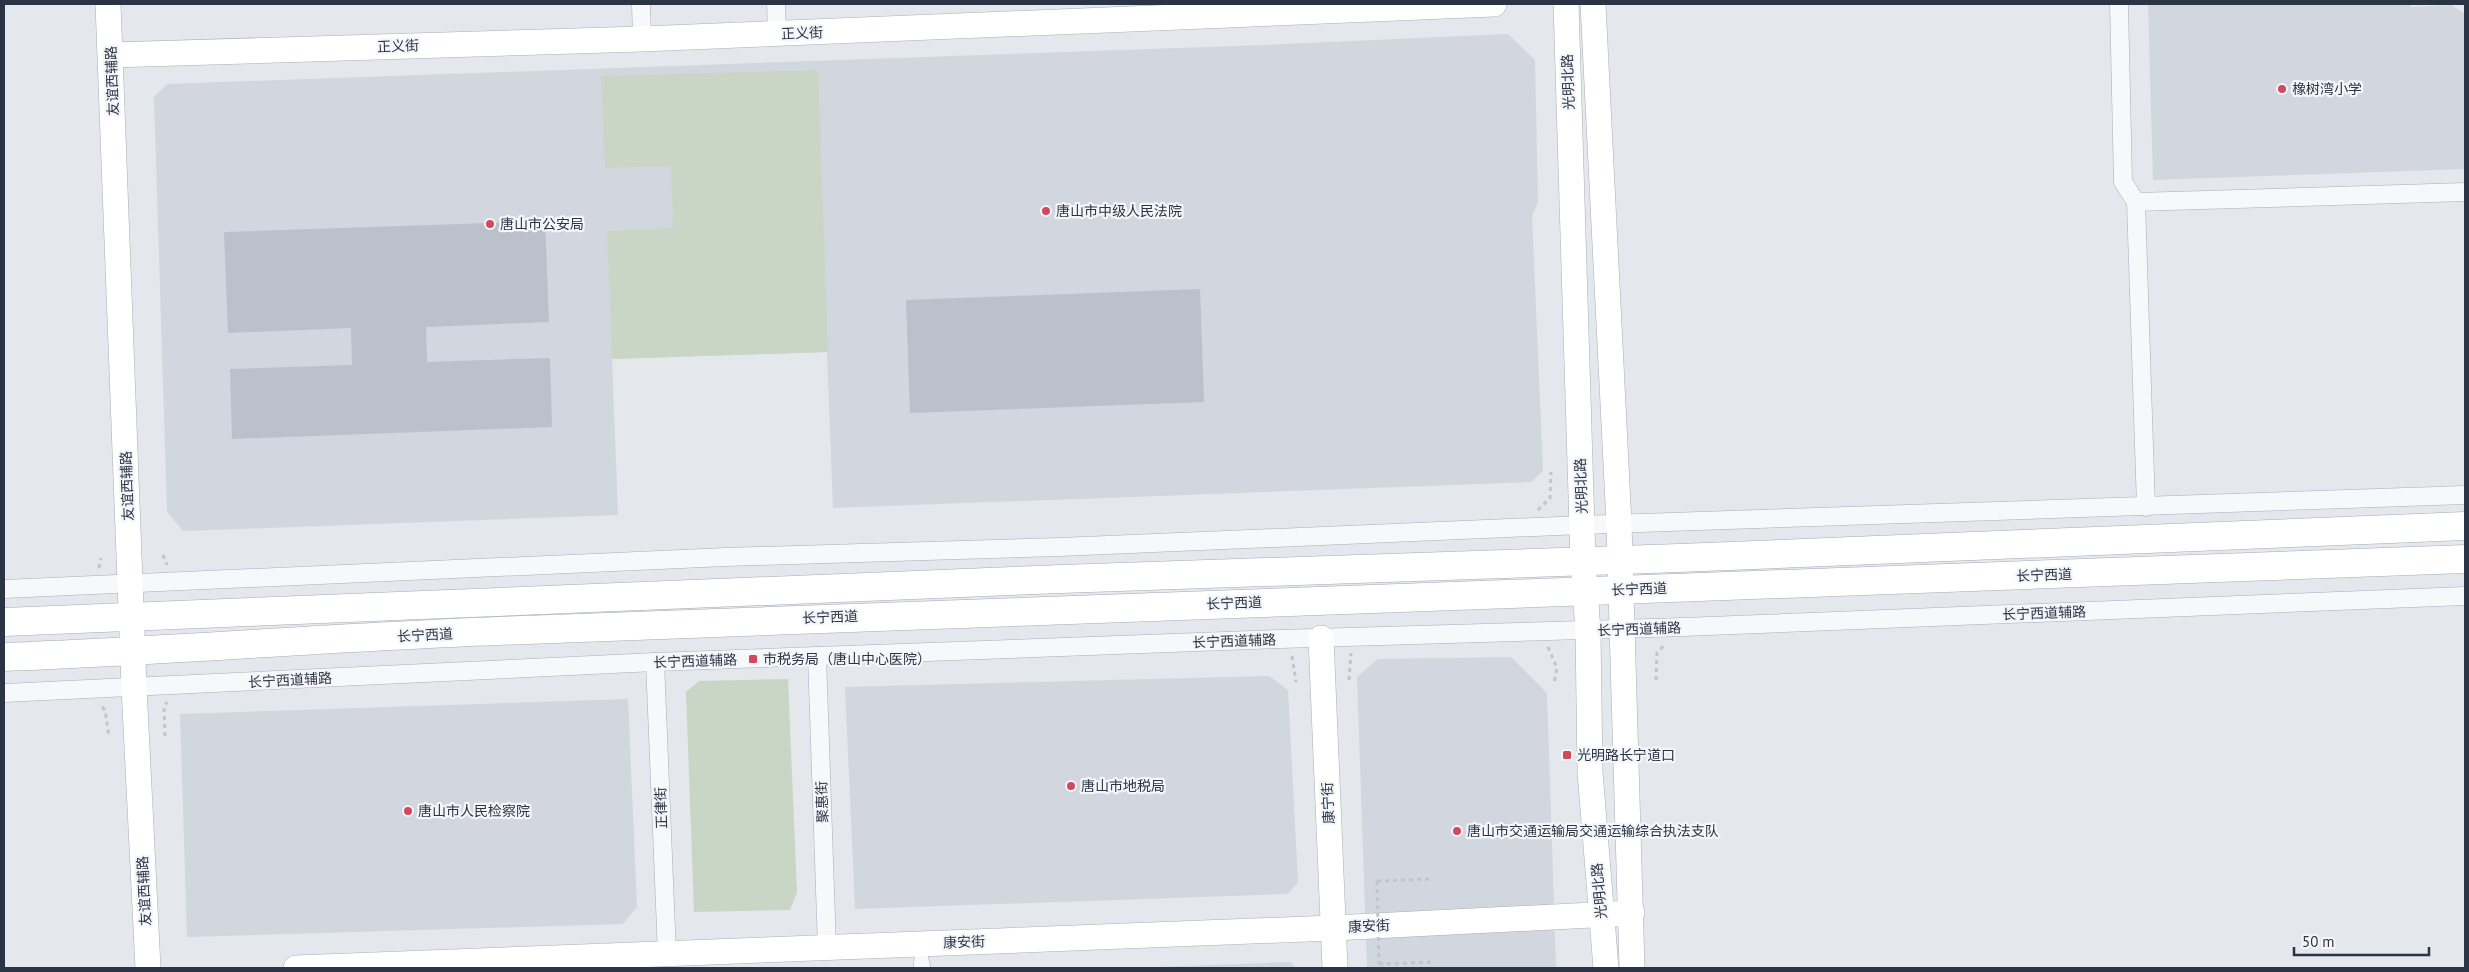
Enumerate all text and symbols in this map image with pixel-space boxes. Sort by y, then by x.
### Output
street label: 正义街 [781,23,823,43]
street label: 正义街 [377,36,419,56]
street label: 友谊西辅路 [102,46,122,116]
street label: 光明北路 [1558,54,1578,110]
place label: 橡树湾小学 [2292,80,2362,98]
marker: 橡树湾小学 [2276,83,2288,95]
place label: 唐山市中级人民法院 [1056,202,1182,220]
marker: 唐山市中级人民法院 [1040,205,1052,217]
place label: 唐山市公安局 [500,215,584,233]
marker: 唐山市公安局 [484,218,496,230]
street label: 友谊西辅路 [117,451,137,521]
street label: 光明北路 [1571,458,1591,514]
street label: 长宁西道 [2016,565,2072,585]
street label: 长宁西道 [1611,579,1667,599]
street label: 长宁西道 [1206,593,1262,613]
street label: 长宁西道辅路 [2002,603,2086,623]
street label: 长宁西道 [802,607,858,627]
street label: 长宁西道辅路 [1597,619,1681,639]
street label: 长宁西道 [397,625,453,645]
street label: 长宁西道辅路 [1192,631,1276,651]
place label: 市税务局（唐山中心医院） [763,650,931,668]
street label: 长宁西道辅路 [653,651,737,671]
marker: 市税务局（唐山中心医院） [747,653,759,665]
street label: 长宁西道辅路 [248,669,332,691]
place label: 光明路长宁道口 [1577,746,1675,764]
marker: 光明路长宁道口 [1561,749,1573,761]
place label: 唐山市地税局 [1081,777,1165,795]
marker: 唐山市地税局 [1065,780,1077,792]
street label: 聚惠街 [812,781,832,823]
street label: 康宁街 [1318,782,1338,824]
street label: 正律街 [651,787,671,829]
place label: 唐山市人民检察院 [418,802,530,820]
marker: 唐山市人民检察院 [402,805,414,817]
place label: 唐山市交通运输局交通运输综合执法支队 [1467,822,1719,840]
marker: 唐山市交通运输局交通运输综合执法支队 [1451,825,1463,837]
street label: 友谊西辅路 [133,856,155,926]
street label: 光明北路 [1588,862,1610,920]
street label: 康安街 [1348,916,1390,936]
scale bar [2294,924,2429,956]
street label: 康安街 [943,932,985,952]
text: 50 m [2302,932,2335,951]

